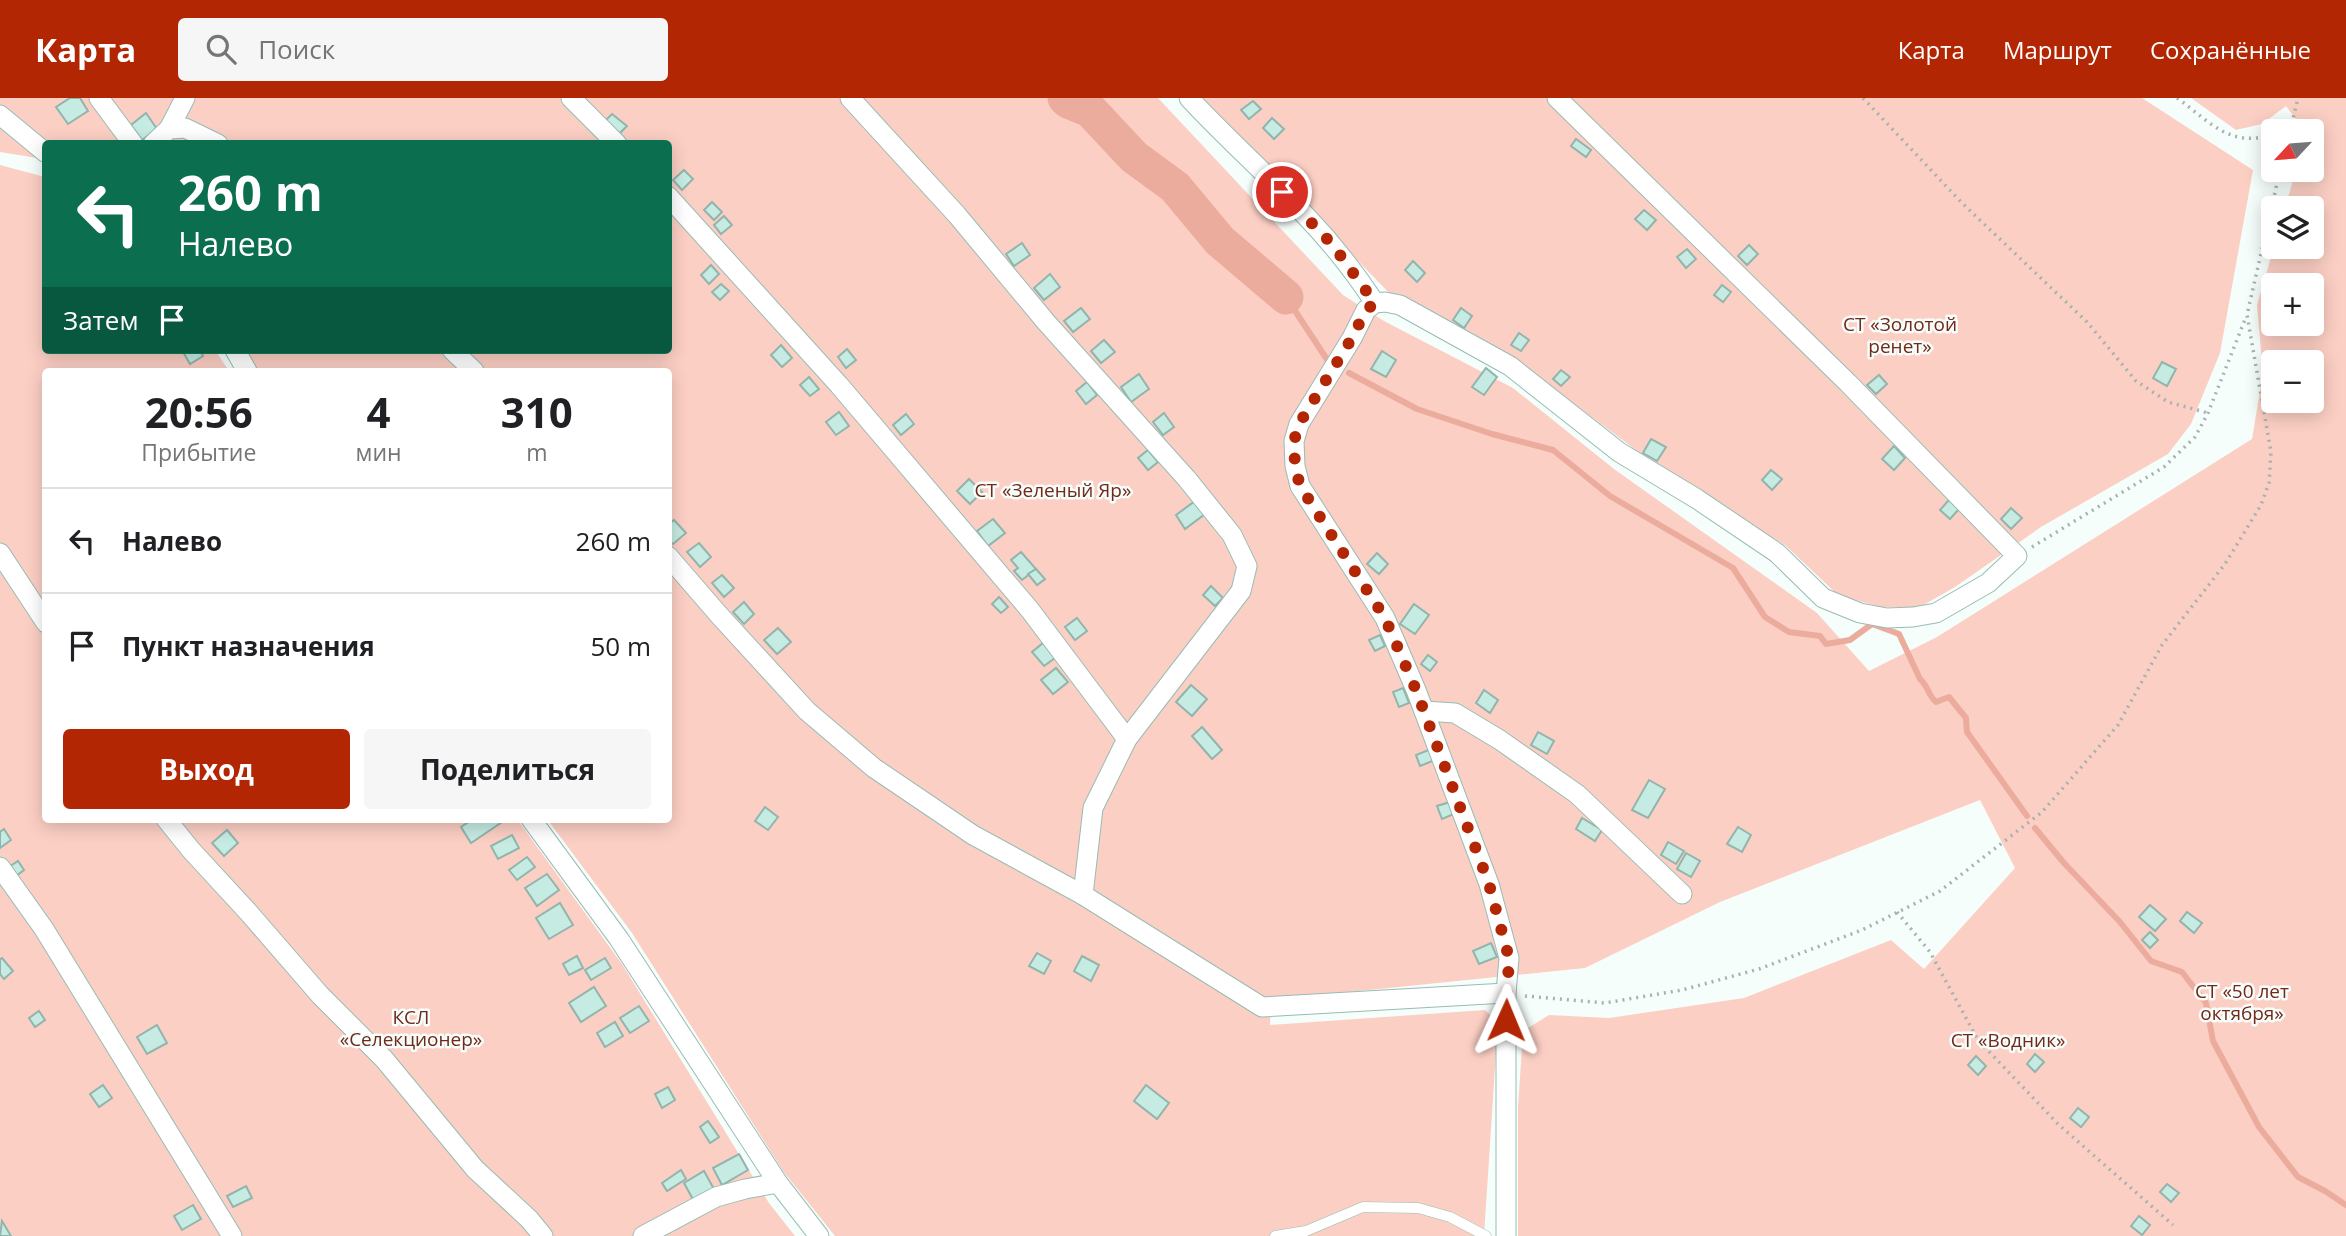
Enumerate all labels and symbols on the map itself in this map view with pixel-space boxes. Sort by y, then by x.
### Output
north arrow [2261,119,2324,182]
pin [1252,162,1312,222]
park label: СТ «Золотой ренет» [1843,311,1957,359]
park label: СТ «Зеленый Яр» [975,477,1131,503]
park label: СТ «50 лет октября» [2195,978,2289,1026]
position arrow [1469,983,1543,1057]
park label: КСЛ «Селекционер» [340,1004,482,1052]
park label: СТ «Водник» [1951,1027,2065,1053]

